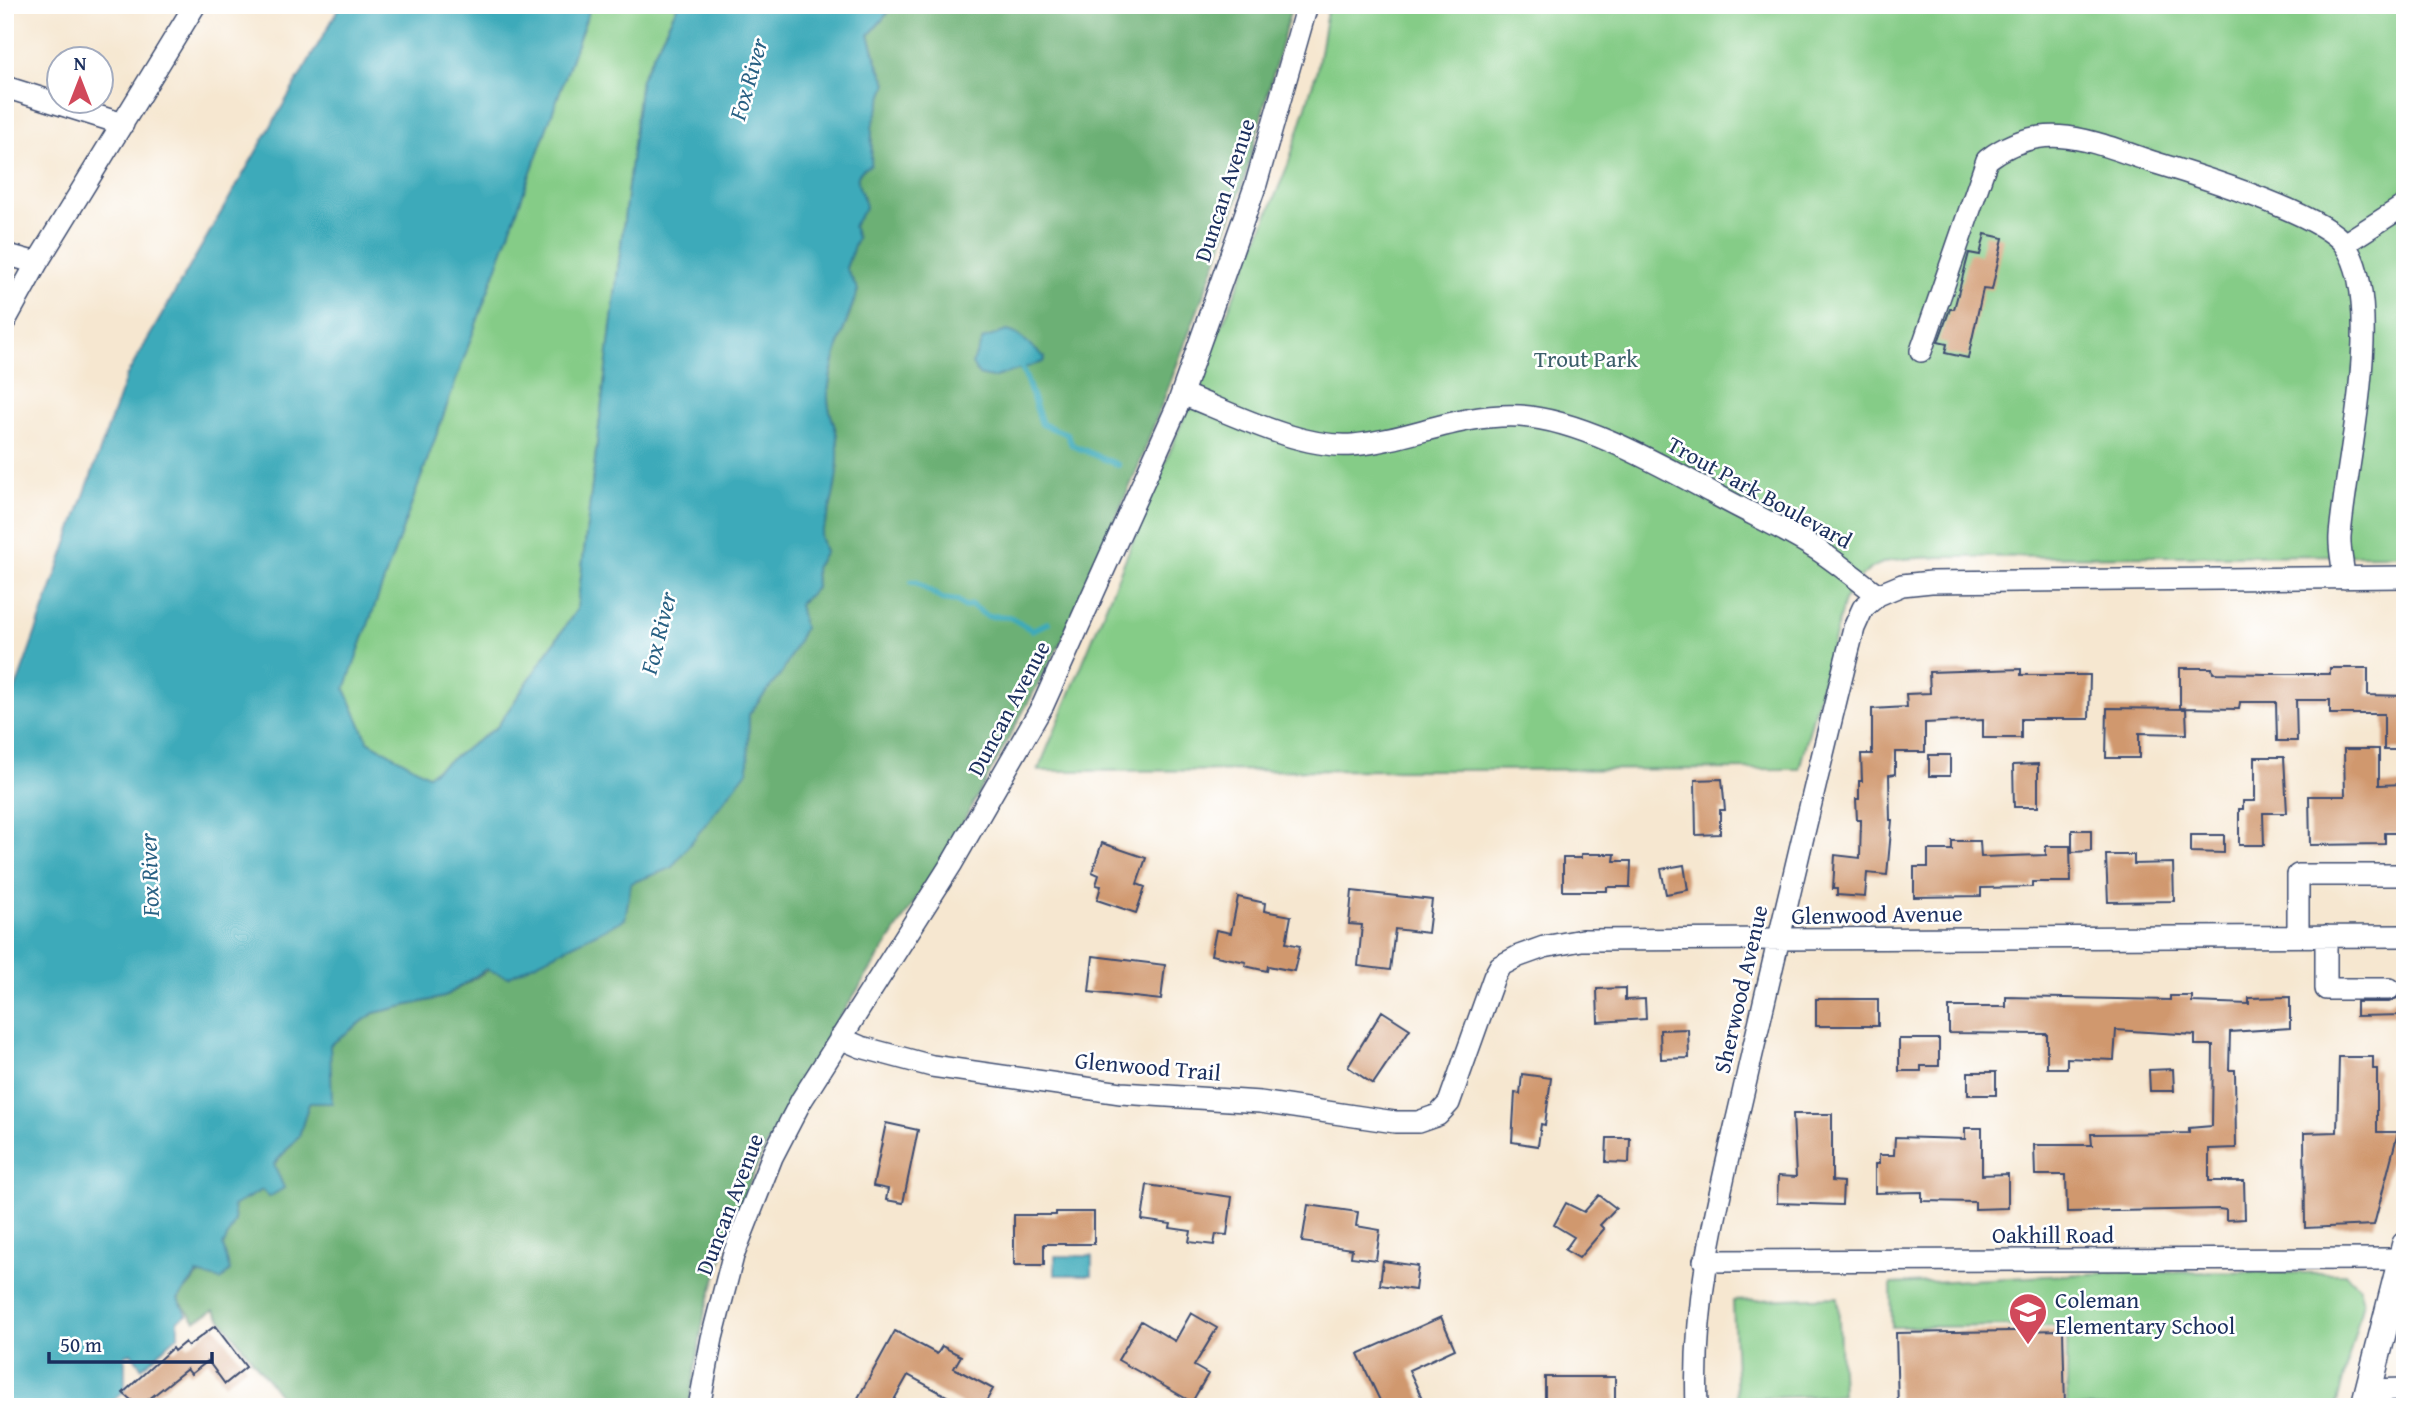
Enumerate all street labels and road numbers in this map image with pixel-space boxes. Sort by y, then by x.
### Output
street label: Duncan Avenue [1185,114,1263,266]
street label: Trout Park Boulevard [1662,427,1859,557]
street label: Duncan Avenue [958,634,1058,782]
street label: Glenwood Avenue [1791,896,1963,932]
street label: Sherwood Avenue [1705,902,1775,1076]
street label: Glenwood Trail [1074,1043,1222,1089]
street label: Duncan Avenue [687,1129,771,1279]
street label: Oakhill Road [1992,1218,2115,1251]

